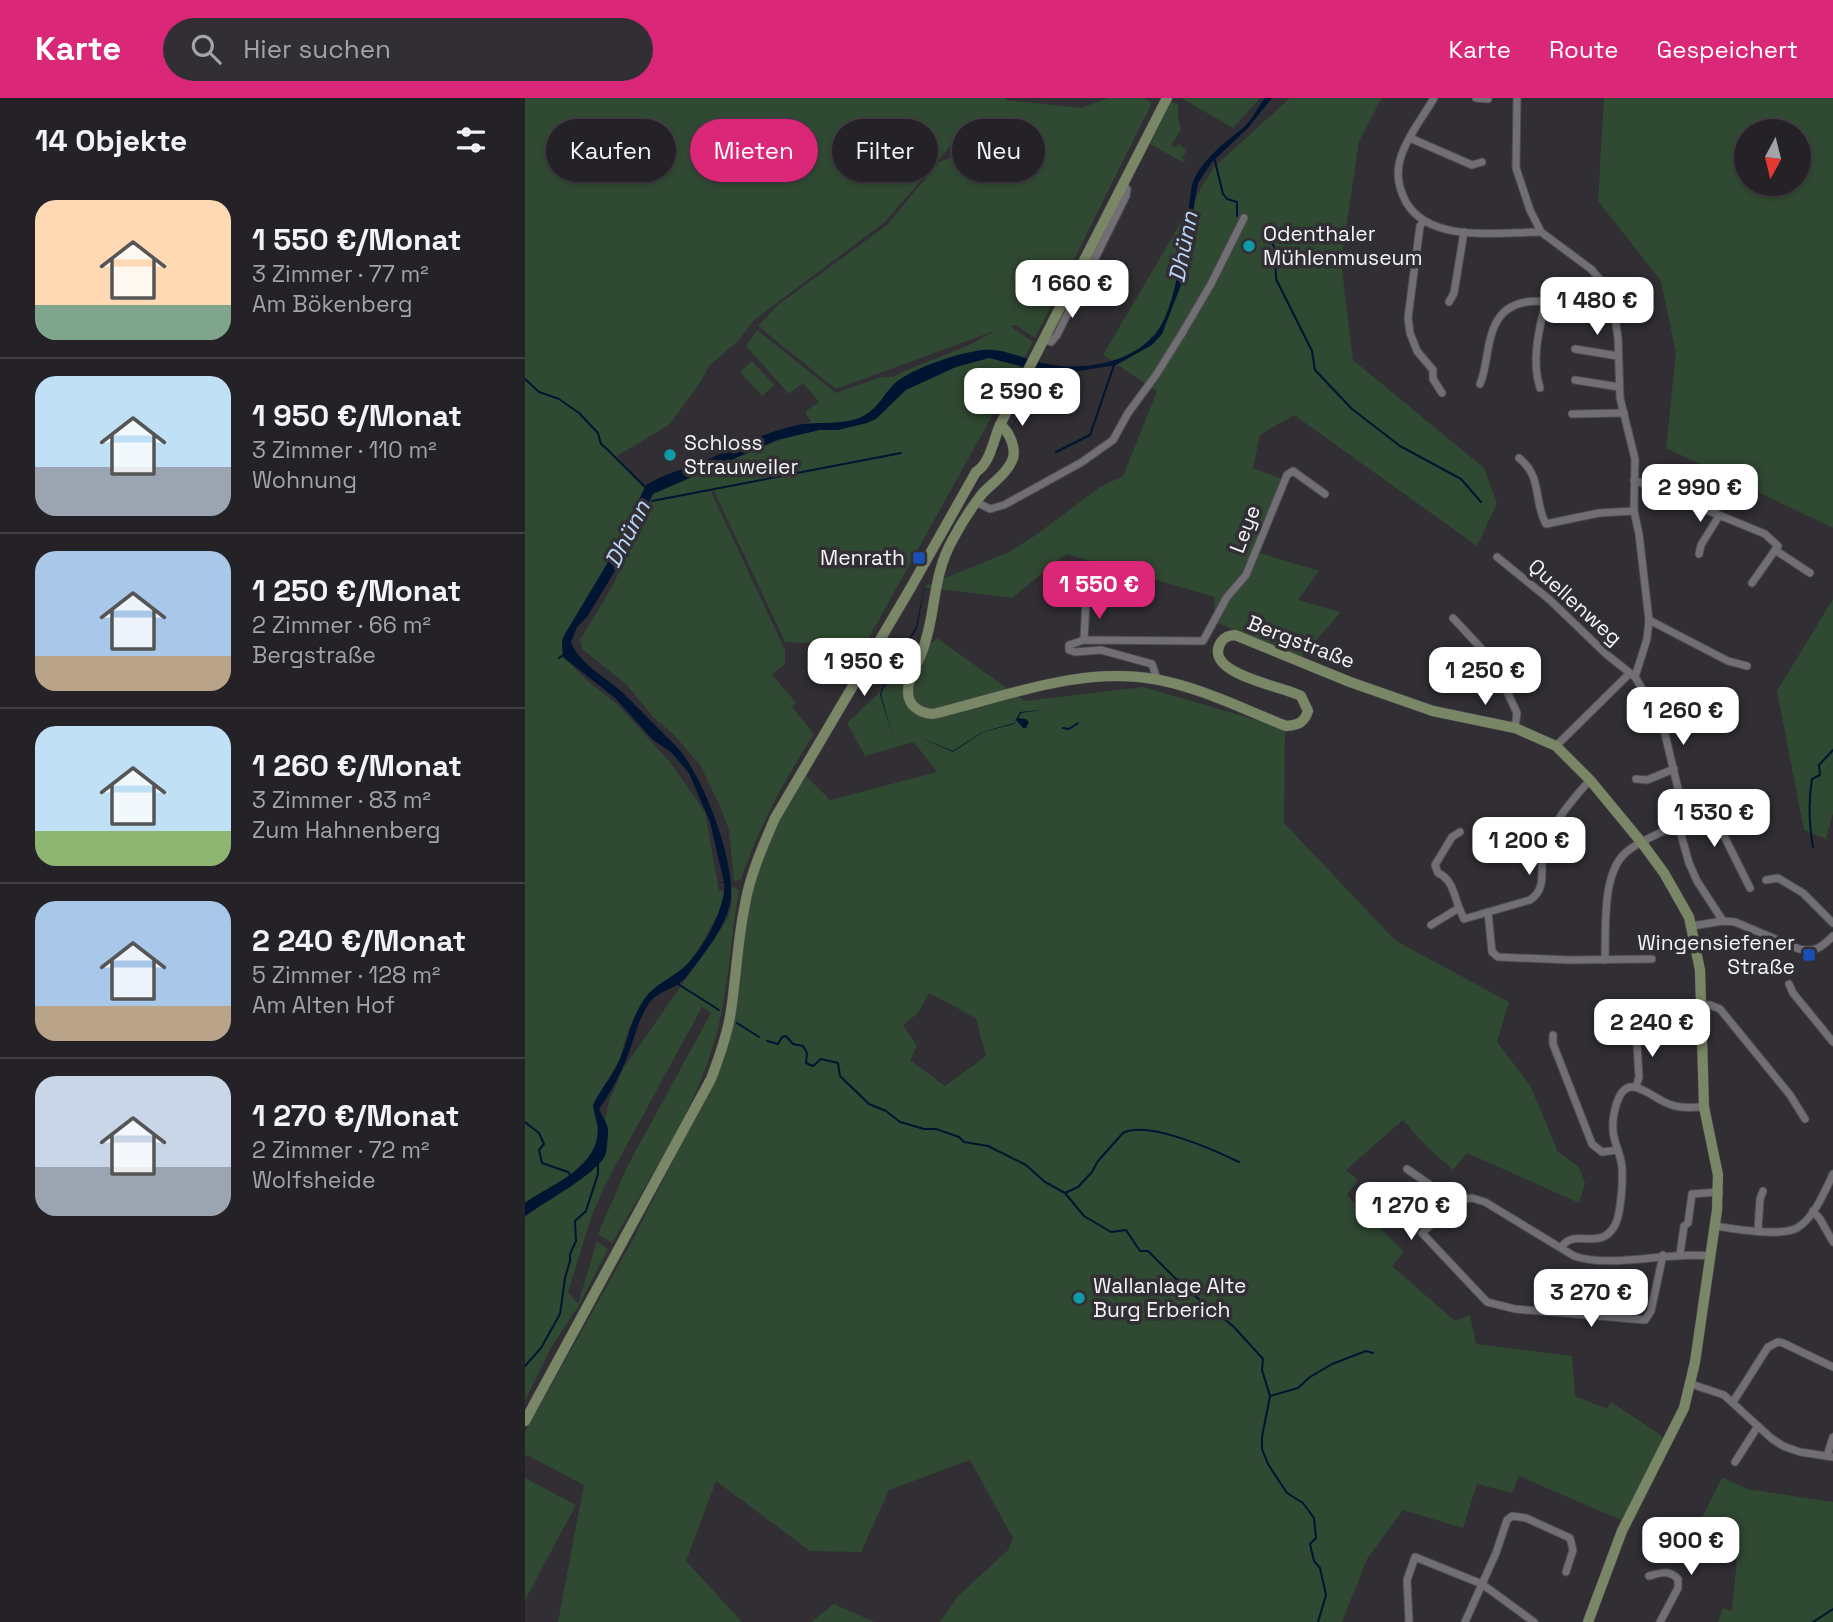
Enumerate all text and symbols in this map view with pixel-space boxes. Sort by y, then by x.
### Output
search box [163,18,653,81]
text: Karte [35,28,121,70]
icon: search [187,30,225,68]
text: Hier suchen [243,32,391,66]
text: Karte [1449,34,1511,65]
text: Route [1549,34,1618,65]
text: Gespeichert [1656,34,1798,65]
chip: Kaufen [546,119,676,182]
chip: Mieten [690,119,818,182]
chip: Filter [832,119,938,182]
chip: Neu [952,119,1045,182]
north arrow [1734,119,1811,196]
map controls [1734,119,1811,196]
text: 14 Objekte [35,121,187,160]
icon: filters [452,121,490,159]
water label: Dhünn [1161,208,1205,285]
text: 1 550 €/Monat [252,220,461,259]
place label: Odenthaler Mühlenmuseum [1263,220,1423,271]
icon: home [91,228,175,312]
marker: Odenthaler Mühlenmuseum [1241,238,1257,254]
text: 3 Zimmer · 77 m² [252,259,429,289]
pin: 1 660 € [1007,260,1137,320]
text: 1 660 € [1031,268,1113,298]
pin: 1 480 € [1532,278,1662,337]
text: 1 480 € [1556,285,1638,315]
text: Am Bökenberg [252,289,413,319]
pin: 2 590 € [957,368,1087,428]
text: 2 590 € [980,376,1064,406]
text: 1 950 €/Monat [252,396,462,435]
icon: home [91,404,175,488]
place label: Schloss Strauweiler [684,429,799,480]
text: 3 Zimmer · 110 m² [252,435,437,465]
marker: Schloss Strauweiler [662,447,678,463]
pin: 2 990 € [1635,464,1765,524]
text: Wohnung [252,465,357,495]
text: 2 990 € [1658,472,1742,502]
water label: Dhünn [597,495,657,573]
street label: Leye [1223,501,1266,557]
place label: Menrath [820,544,905,571]
marker: Menrath [911,550,927,566]
street label: Quellenweg [1523,552,1628,651]
pin: 1 550 € [1034,561,1164,621]
text: 1 550 € [1059,569,1139,599]
text: 1 250 €/Monat [252,571,461,610]
icon: home [91,579,175,663]
street label: Bergstraße [1244,609,1359,674]
text: 2 Zimmer · 66 m² [252,610,431,640]
pin: 1 950 € [799,638,929,698]
text: Bergstraße [252,640,376,670]
text: 1 950 € [824,646,904,676]
pin: 1 250 € [1420,648,1550,707]
text: 1 250 € [1445,655,1525,685]
pin: 1 260 € [1618,688,1748,747]
text: 1 260 € [1643,695,1723,725]
text: 1 260 €/Monat [252,746,462,785]
icon: home [91,754,175,838]
text: 3 Zimmer · 83 m² [252,785,431,815]
pin: 1 530 € [1649,790,1779,849]
text: 1 530 € [1674,797,1754,827]
text: Zum Hahnenberg [252,815,441,845]
pin: 1 200 € [1464,818,1594,877]
text: 1 200 € [1488,825,1570,855]
text: 2 240 €/Monat [252,921,466,960]
icon: home [91,929,175,1013]
place label: Wingensiefener Straße [1637,929,1795,980]
marker: Wingensiefener Straße [1801,947,1817,963]
text: 5 Zimmer · 128 m² [252,960,441,990]
text: Am Alten Hof [252,990,395,1020]
pin: 2 240 € [1587,1000,1717,1059]
text: 2 240 € [1610,1007,1694,1037]
text: 1 270 €/Monat [252,1096,459,1135]
icon: home [91,1104,175,1188]
text: 2 Zimmer · 72 m² [252,1135,429,1165]
text: Wolfsheide [252,1165,376,1195]
pin: 1 270 € [1346,1182,1476,1242]
text: 1 270 € [1372,1190,1450,1220]
pin: 3 270 € [1526,1270,1656,1329]
place label: Wallanlage Alte Burg Erberich [1093,1272,1247,1323]
text: 3 270 € [1550,1277,1632,1307]
marker: Wallanlage Alte Burg Erberich [1071,1290,1087,1306]
pin: 900 € [1642,1518,1740,1577]
text: 900 € [1658,1525,1724,1555]

